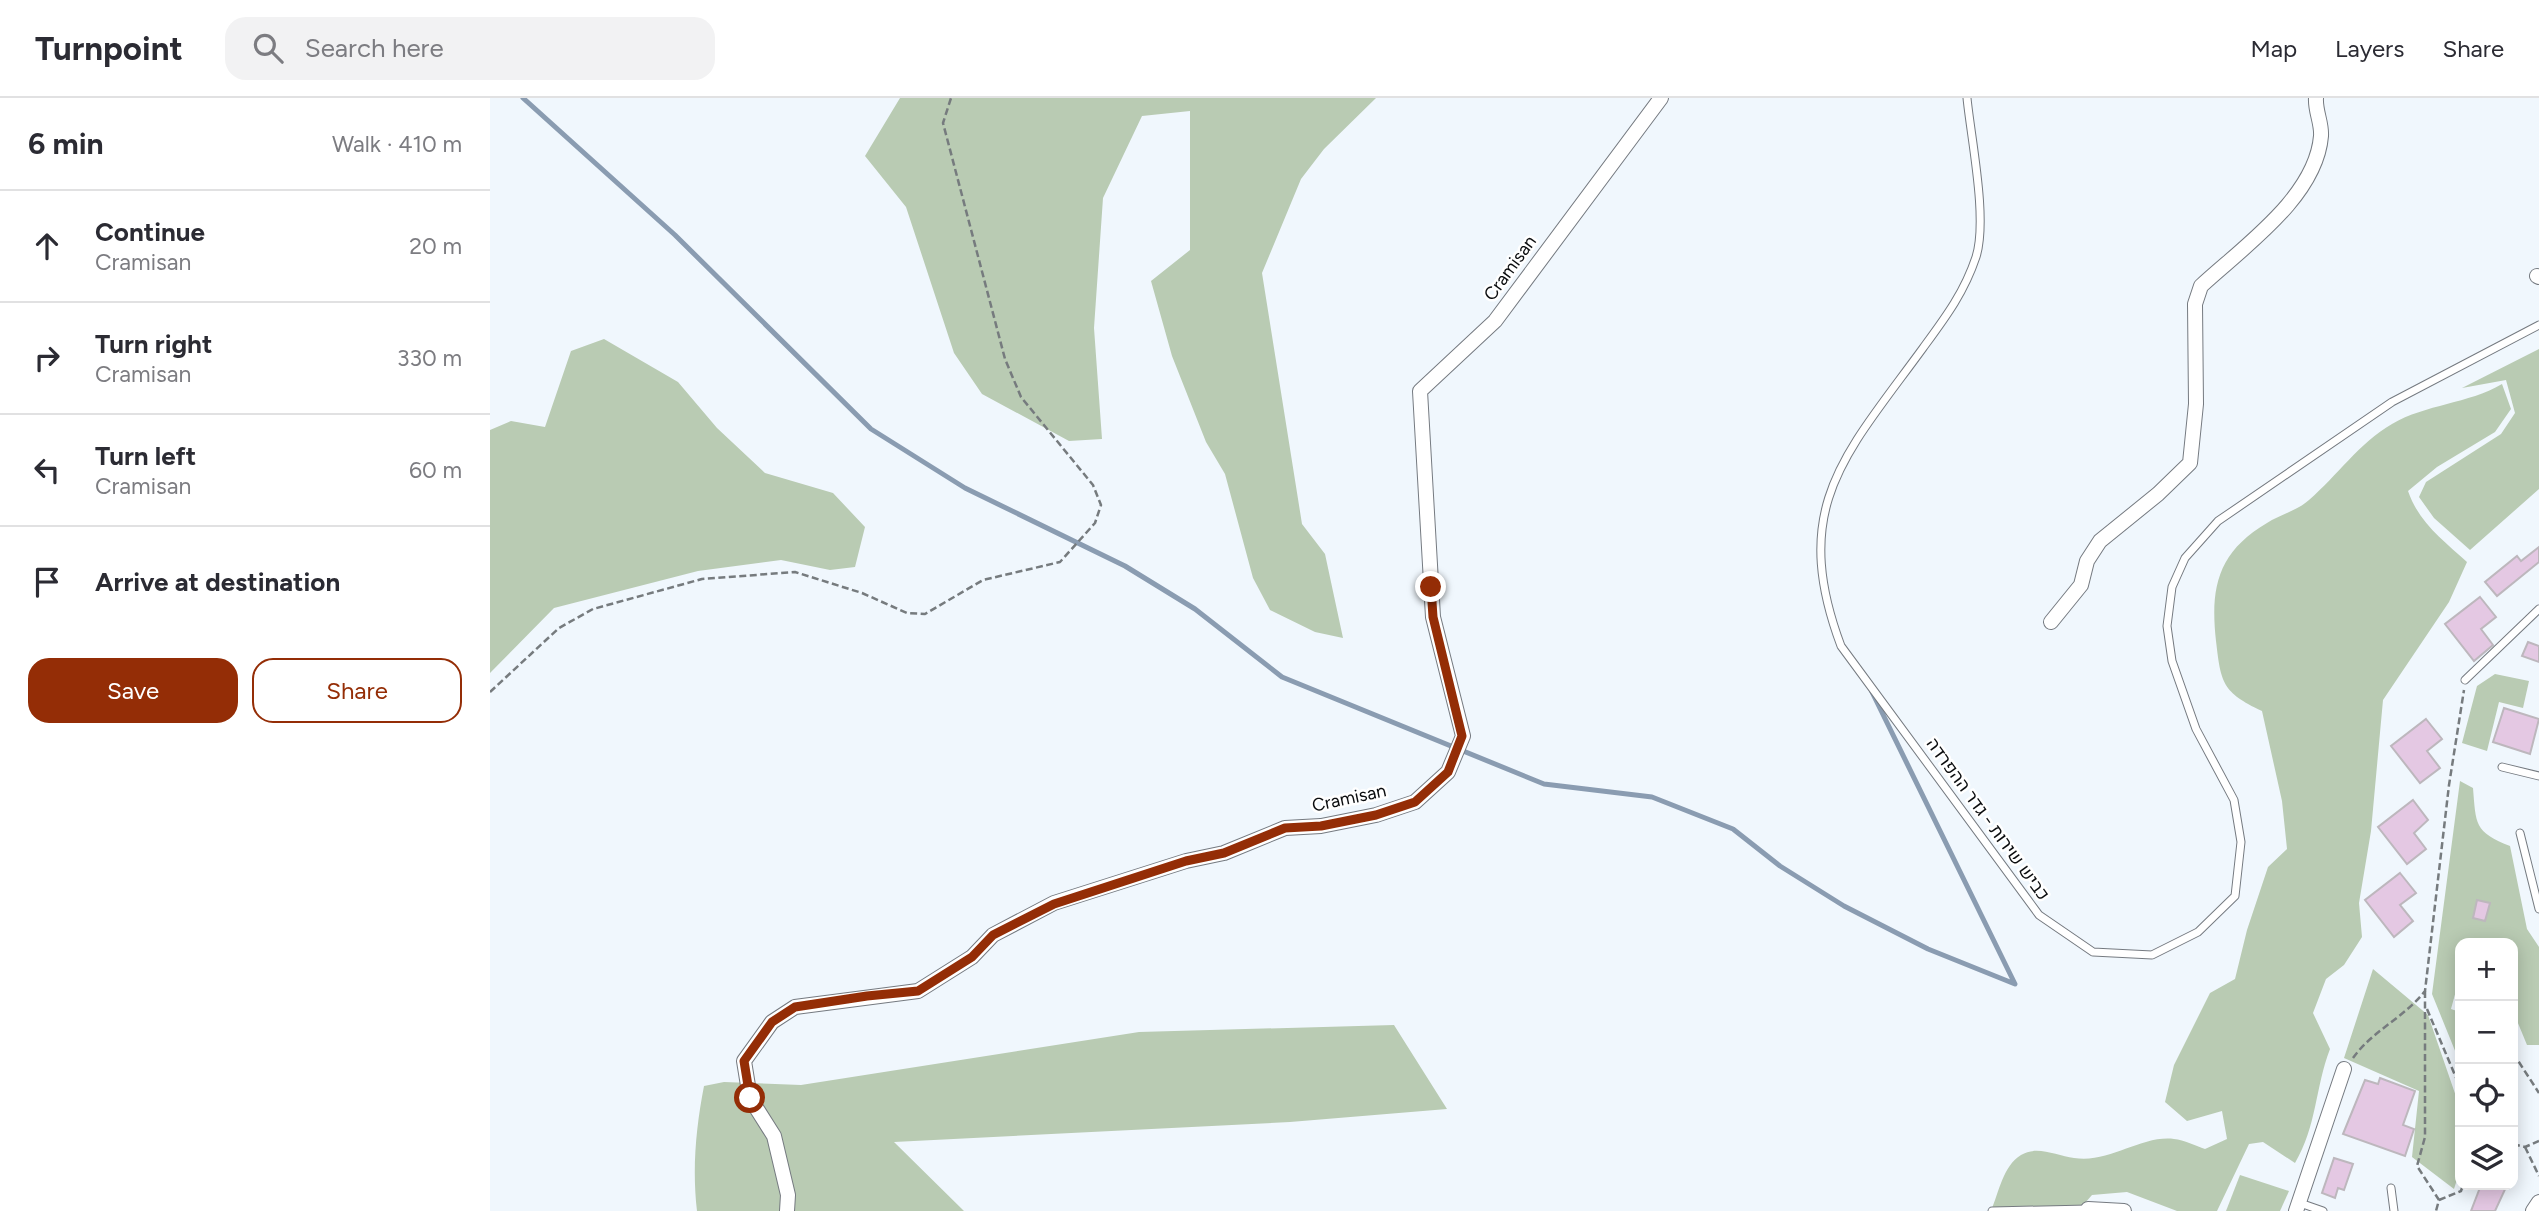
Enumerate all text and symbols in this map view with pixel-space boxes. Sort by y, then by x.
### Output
search box [225,17,715,80]
text: Turnpoint [35,29,183,68]
icon: search [249,29,287,67]
text: Search here [305,32,444,64]
text: Map [2250,34,2297,63]
text: Layers [2335,34,2404,63]
text: Share [2442,34,2504,63]
text: 6 min [28,125,104,162]
text: Walk · 410 m [332,130,462,158]
text: Continue [95,216,205,248]
icon: ahead [28,227,66,265]
street label: Cramisan [1479,231,1541,305]
text: 20 m [409,232,462,260]
text: Cramisan [95,248,191,276]
text: Turn right [95,328,212,360]
icon: right [28,339,66,377]
text: 330 m [397,344,462,372]
text: Cramisan [95,360,191,388]
text: Turn left [95,440,196,472]
icon: left [28,451,66,489]
text: 60 m [409,456,462,484]
text: Cramisan [95,472,191,500]
icon: arrive [28,563,66,601]
text: Arrive at destination [95,566,340,598]
route end [1415,571,1446,602]
button: Save [28,658,238,723]
button: Share [252,658,462,723]
street label: כביש שירות - גדר ההפרדה [1922,733,2054,905]
street label: Cramisan [1310,779,1388,817]
map controls [2455,938,2518,1190]
button: + [2455,938,2518,1001]
button: − [2455,1001,2518,1064]
button: locate [2455,1064,2518,1127]
route start [734,1082,765,1113]
button: layers [2455,1127,2518,1190]

